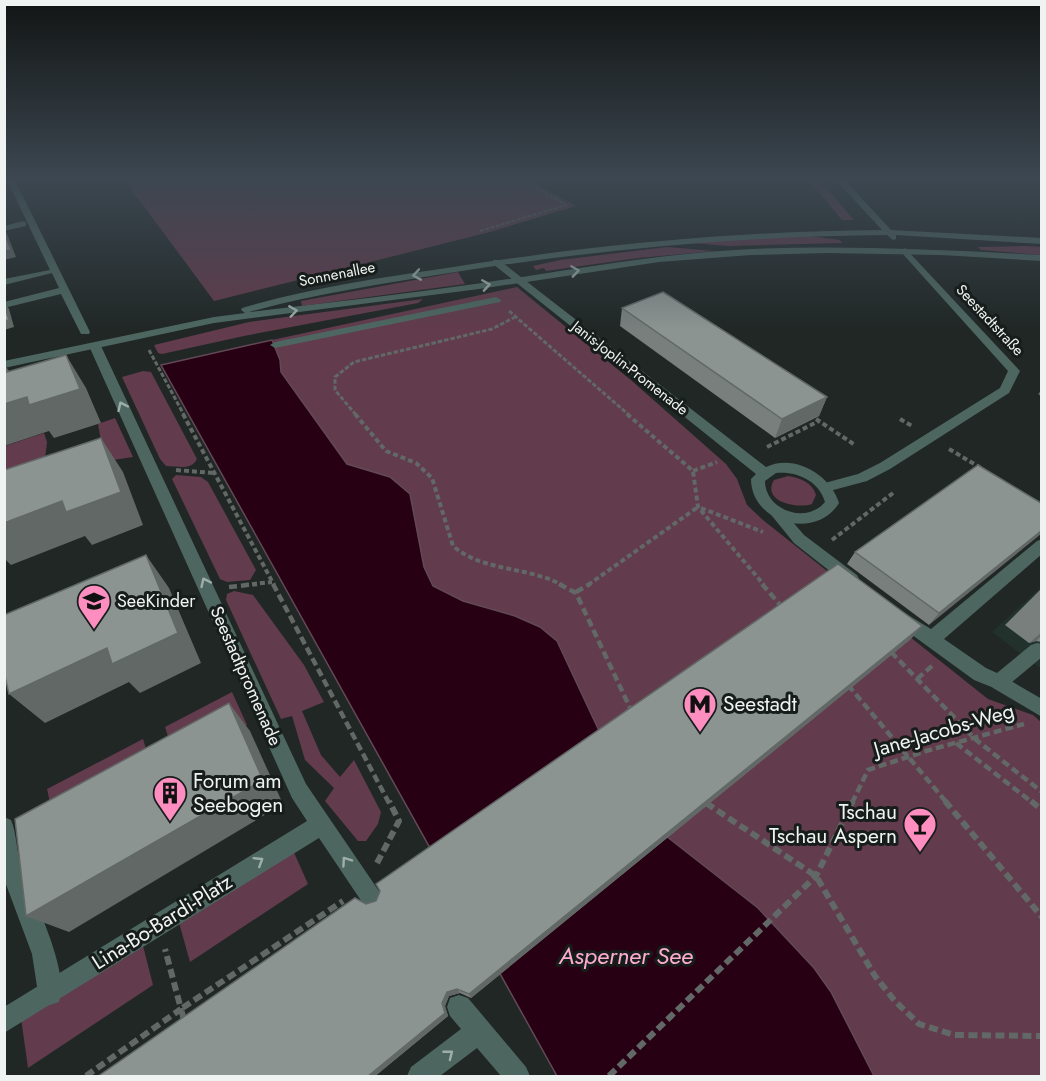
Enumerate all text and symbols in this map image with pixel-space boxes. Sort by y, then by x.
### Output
street label: Sonnenallee [297,256,377,292]
one-way arrow [570,265,580,277]
one-way arrow [413,269,422,281]
one-way arrow [481,279,491,292]
street label: Seestadtstraße [951,279,1029,361]
one-way arrow [289,305,298,317]
street label: Janis-Joplin-Promenade [566,314,693,421]
one-way arrow [118,401,130,412]
one-way arrow [200,578,212,589]
school or university icon: SeeKinder [76,583,112,630]
place label: SeeKinder [117,588,196,614]
street label: Seestadtpromenade [204,602,288,750]
metro station icon: Seestadt [682,686,718,733]
place label: Seestadt [723,689,797,719]
street label: Jane-Jacobs-Weg [867,696,1018,765]
place label: Forum am Seebogen [193,766,283,820]
building icon: Forum am Seebogen [152,775,188,822]
place label: Tschau Tschau Aspern [769,797,897,851]
bar icon: Tschau Tschau Aspern [902,806,938,853]
one-way arrow [342,856,353,867]
one-way arrow [252,857,263,868]
street label: Lina-Bo-Bardi-Platz [86,867,238,977]
water label: Asperner See [558,938,693,973]
one-way arrow [442,1051,453,1062]

